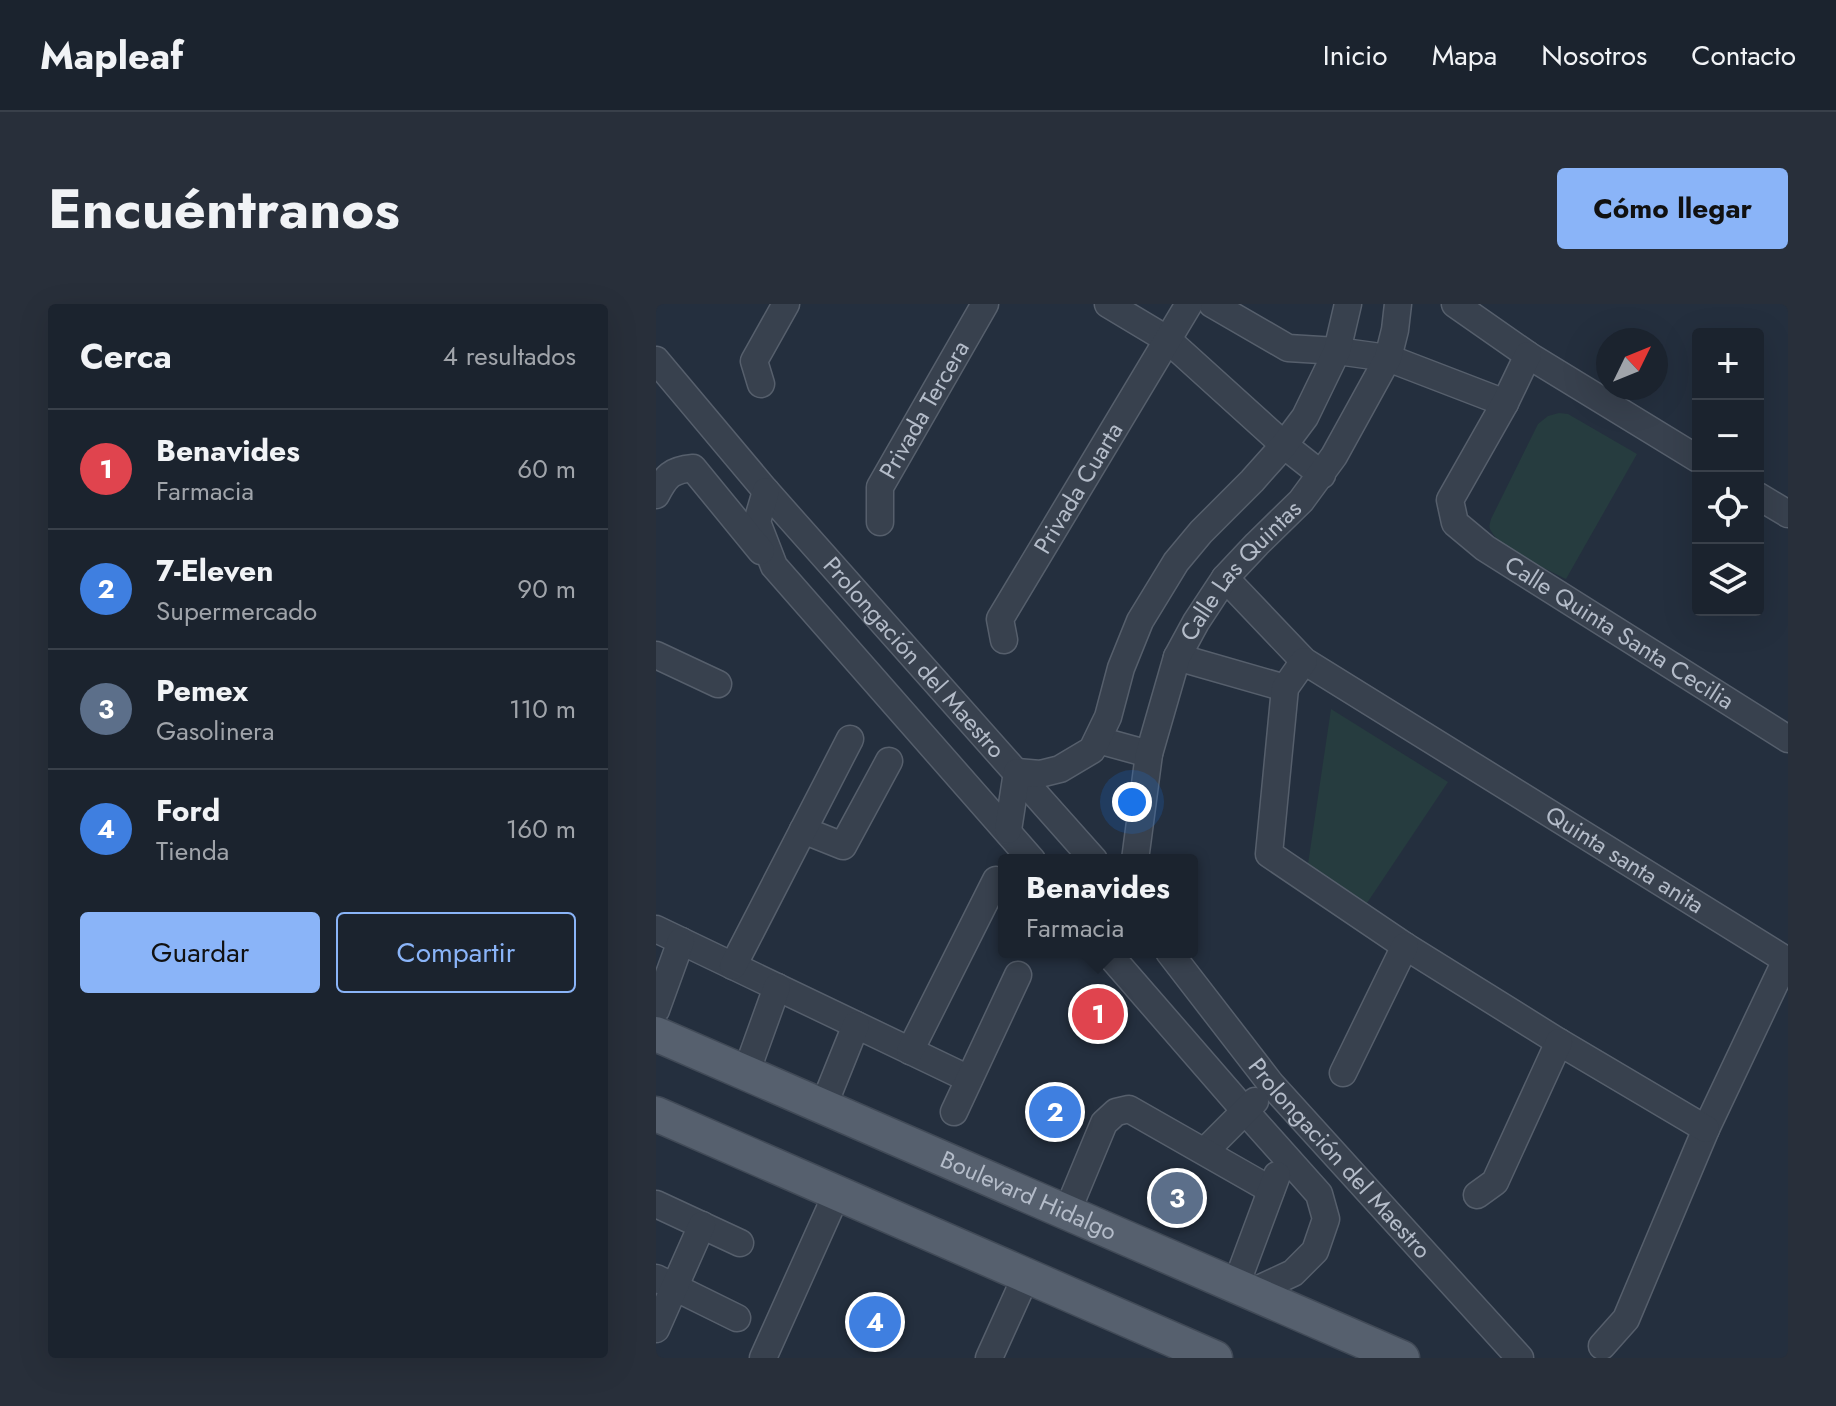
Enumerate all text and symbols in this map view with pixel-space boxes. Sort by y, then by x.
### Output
text: Mapleaf [40,28,183,83]
text: Inicio [1323,35,1388,76]
text: Mapa [1432,35,1497,76]
text: Nosotros [1541,35,1647,76]
text: Contacto [1691,35,1796,76]
text: Encuéntranos [48,168,400,249]
button: Cómo llegar [1557,168,1788,249]
north arrow [1596,328,1668,400]
map controls [1692,328,1764,616]
button: + [1692,328,1764,400]
text: Cerca [80,332,172,381]
street label: Privada Tercera [870,334,977,485]
text: 4 resultados [443,337,576,375]
button: − [1692,400,1764,472]
street label: Privada Cuarta [1025,415,1131,560]
text: Benavides [156,429,300,472]
text: 1 [99,450,113,488]
text: 60 m [517,450,576,488]
text: Farmacia [156,472,254,510]
button: locate [1692,472,1764,544]
street label: Calle Las Quintas [1171,492,1309,647]
button: layers [1692,544,1764,616]
street label: Calle Quinta Santa Cecilia [1498,547,1741,718]
text: 7-Eleven [156,549,273,592]
street label: Prolongación del Maestro [815,549,1014,766]
text: 2 [97,570,115,608]
text: 90 m [517,570,576,608]
text: Supermercado [156,592,317,630]
text: Pemex [156,669,248,712]
text: 3 [98,690,114,728]
text: 110 m [509,690,576,728]
text: Gasolinera [156,712,275,750]
your location [1112,782,1152,822]
text: Ford [156,789,220,832]
street label: Quinta santa anita [1539,797,1711,922]
text: 4 [97,810,115,848]
text: 160 m [506,810,576,848]
text: Tienda [156,832,229,870]
popup [998,854,1198,958]
text: Benavides [1026,866,1170,909]
text: Farmacia [1026,909,1124,947]
button: Guardar [80,912,320,993]
button: Compartir [336,912,576,993]
pin: 1 [1072,984,1124,1044]
street label: Prolongación del Maestro [1240,1050,1440,1266]
pin: 2 [1029,1082,1081,1142]
street label: Boulevard Hidalgo [935,1142,1122,1249]
pin: 3 [1151,1168,1203,1228]
pin: 4 [849,1292,901,1352]

